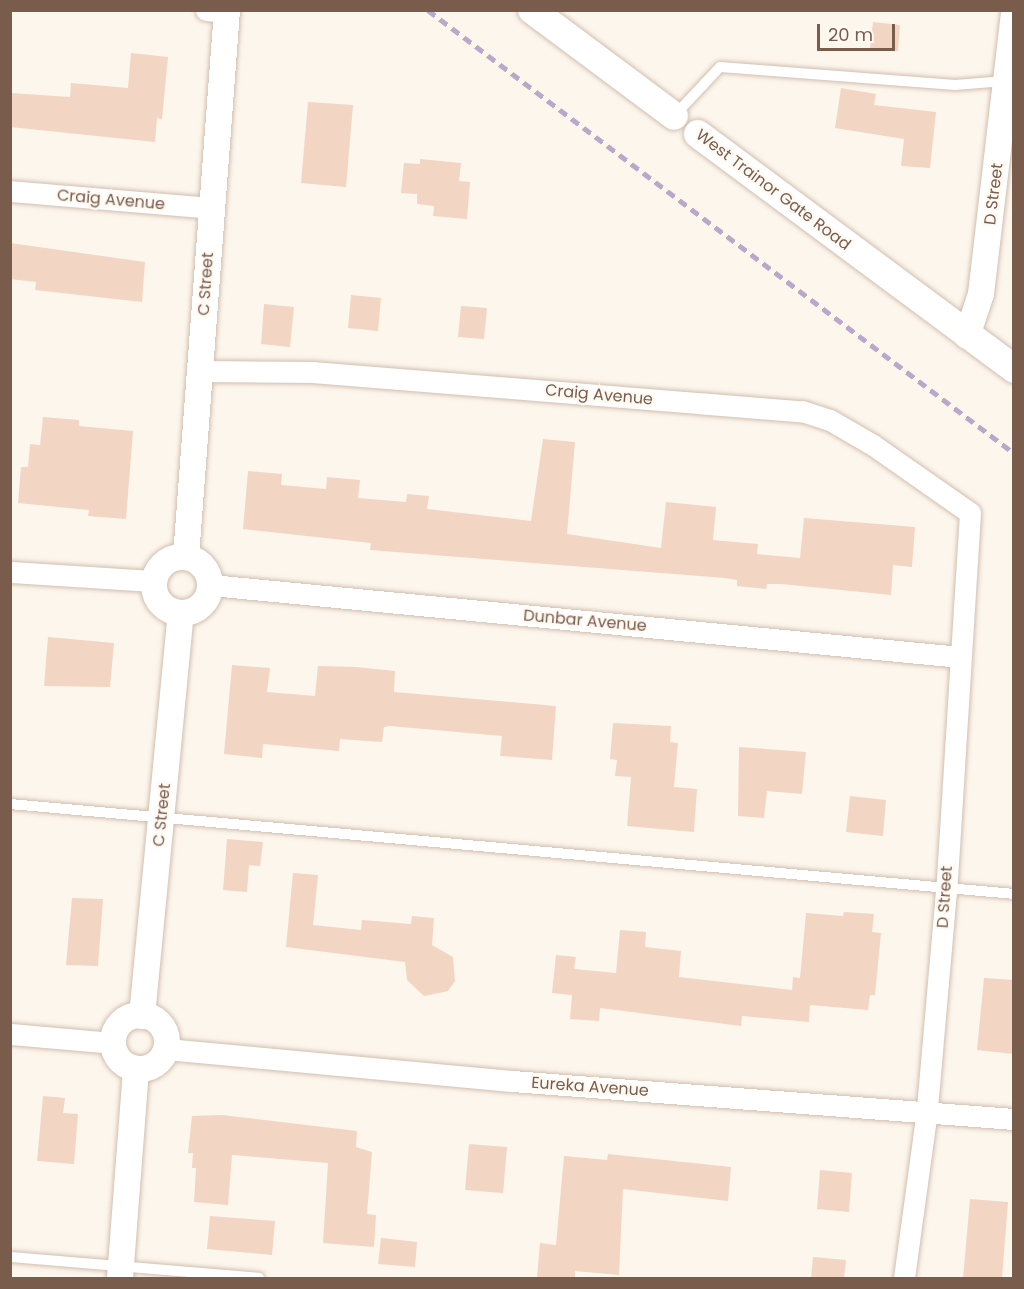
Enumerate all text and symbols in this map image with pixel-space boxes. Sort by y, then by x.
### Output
scale bar [820,12,898,50]
text: 20 m [828,22,873,47]
street label: West Trainor Gate Road [692,125,854,255]
street label: D Street [981,162,1007,226]
street label: Craig Avenue [56,186,166,214]
street label: C Street [194,252,218,316]
street label: Craig Avenue [544,381,654,409]
street label: Dunbar Avenue [523,606,647,636]
street label: C Street [149,782,175,848]
street label: D Street [933,865,957,929]
street label: Eureka Avenue [531,1073,649,1101]

